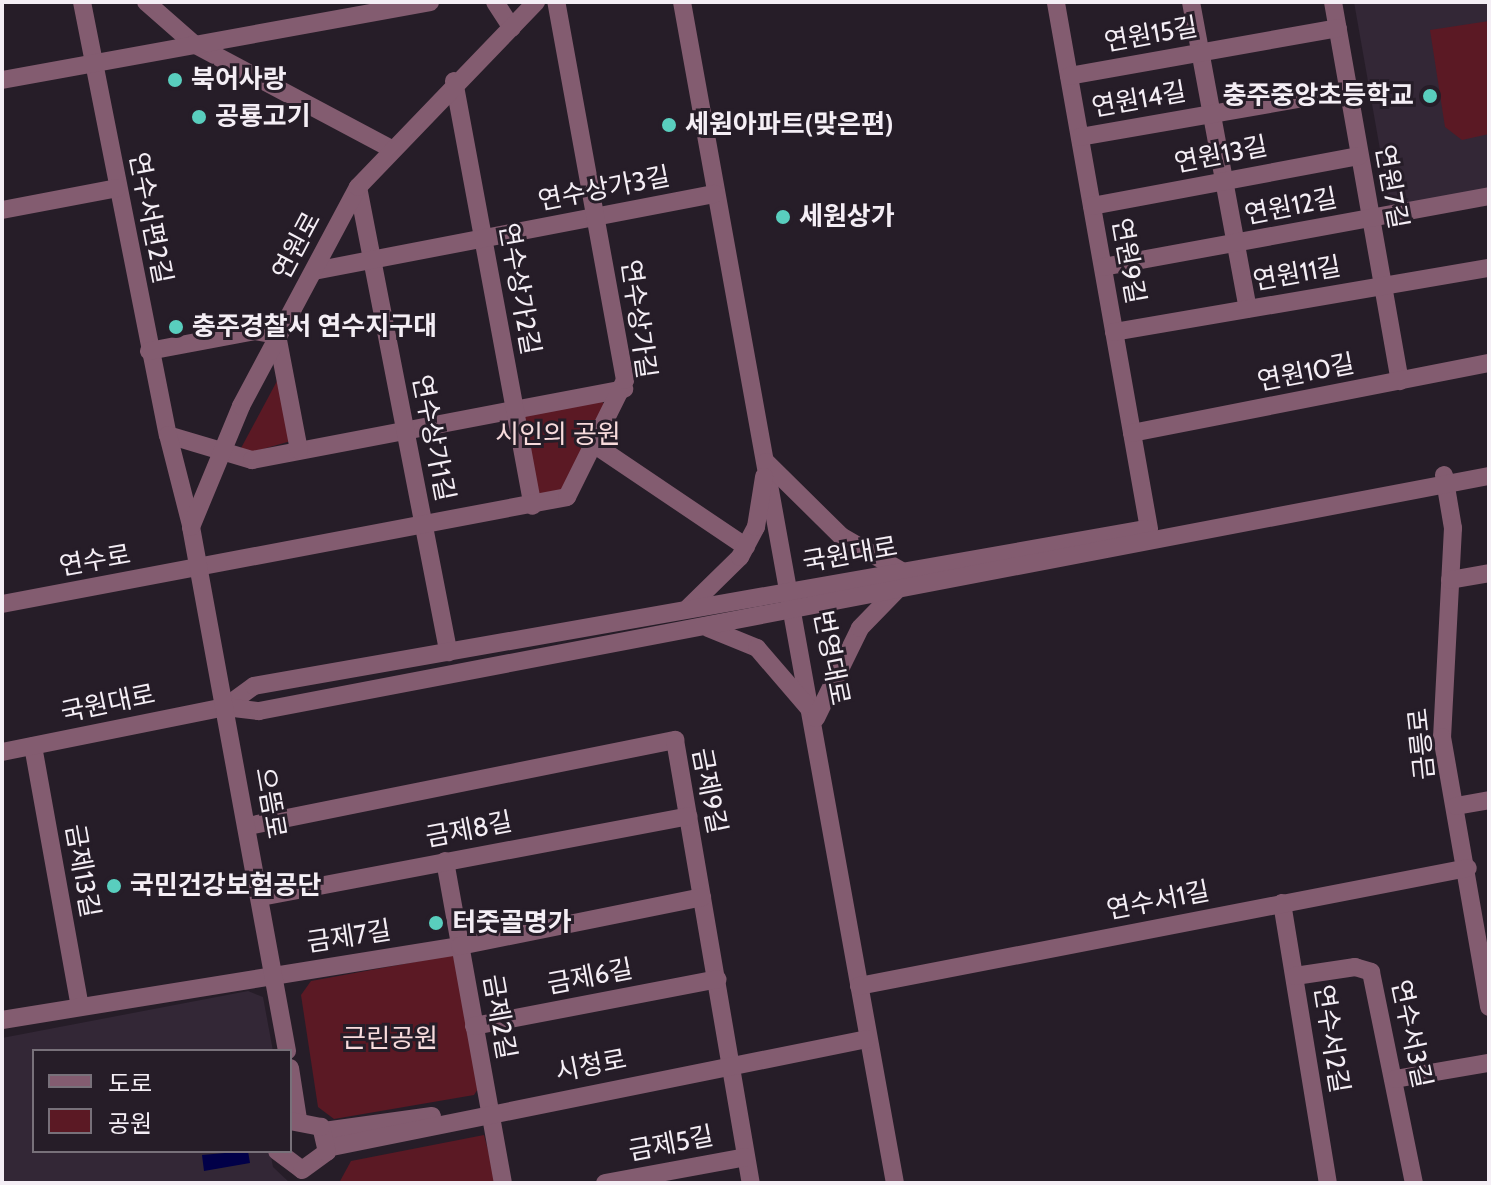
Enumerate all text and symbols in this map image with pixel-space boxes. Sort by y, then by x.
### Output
street label: 연원15길 [1102,11,1200,59]
place label: 북어사랑 [191,64,287,96]
marker: 북어사랑 [166,71,184,89]
street label: 연원14길 [1089,76,1189,124]
place label: 충주중앙초등학교 [1223,80,1414,112]
marker: 충주중앙초등학교 [1421,87,1439,105]
place label: 공룡고기 [215,101,311,133]
marker: 공룡고기 [190,108,208,126]
place label: 세원아파트(맞은편) [685,109,893,141]
marker: 세원아파트(맞은편) [660,116,678,134]
street label: 연원13길 [1172,131,1270,179]
street label: 연원7길 [1368,143,1414,231]
street label: 연수서편2길 [122,150,178,286]
street label: 연수상가3길 [535,161,673,217]
street label: 연원12길 [1242,183,1340,231]
place label: 세원상가 [799,201,895,233]
street label: 연원로 [266,207,328,285]
marker: 세원상가 [774,208,792,226]
street label: 연원9길 [1105,216,1151,306]
street label: 연수상가2길 [492,221,546,357]
street label: 연원11길 [1251,251,1343,297]
street label: 연수상가길 [614,258,662,380]
place label: 충주경찰서 연수지구대 [192,311,437,343]
marker: 충주경찰서 연수지구대 [167,318,185,336]
street label: 연원10길 [1255,348,1357,398]
street label: 연수상가1길 [405,372,461,504]
park label: 시인의 공원 [495,419,621,451]
street label: 국원대로 [800,531,900,579]
street label: 연수로 [57,539,133,583]
street label: 번영대로 [807,608,855,708]
street label: 국원대로 [58,679,158,729]
street label: 금릉로 [1403,707,1441,781]
street label: 금제9길 [685,746,733,836]
street label: 으뜸로 [248,765,292,841]
street label: 금제8길 [423,806,515,854]
street label: 금제13길 [58,822,106,920]
place label: 국민건강보험공단 [130,870,321,902]
street label: 연수서1길 [1104,876,1212,926]
marker: 국민건강보험공단 [105,877,123,895]
place label: 터줏골명가 [452,907,572,939]
marker: 터줏골명가 [427,914,445,932]
street label: 금제7길 [305,915,393,959]
street label: 금제6길 [545,953,635,1001]
street label: 금제2길 [476,972,522,1062]
street label: 연수서3길 [1384,977,1438,1091]
street label: 연수서2길 [1307,983,1355,1095]
park label: 근린공원 [342,1023,438,1055]
street label: 시청로 [553,1044,629,1088]
legend [32,1049,292,1153]
text: 도로 [108,1069,152,1098]
text: 공원 [108,1109,152,1138]
street label: 금제5길 [626,1120,716,1168]

